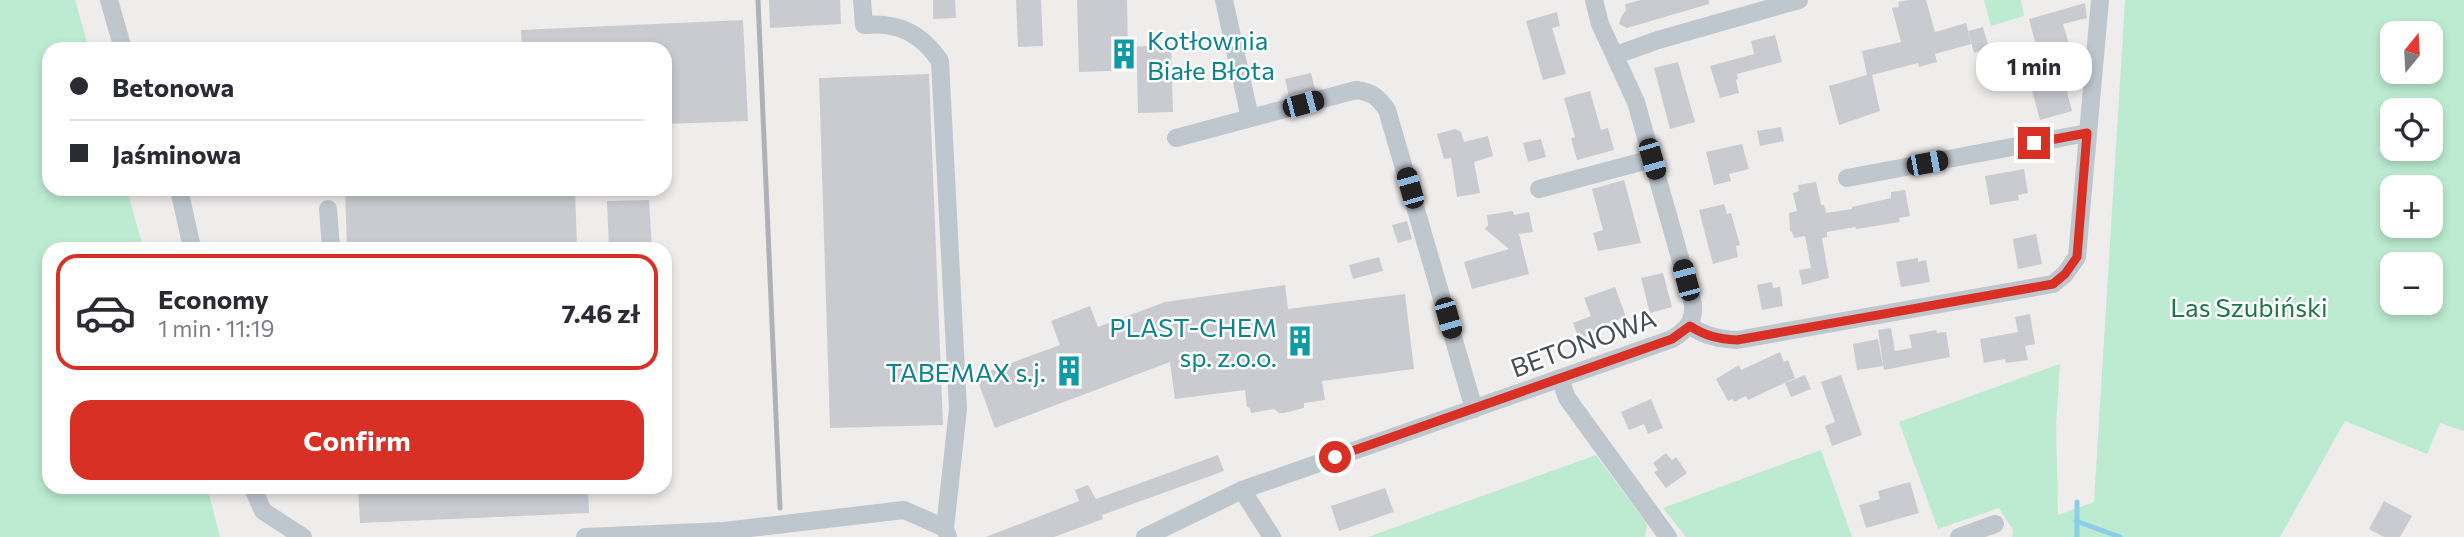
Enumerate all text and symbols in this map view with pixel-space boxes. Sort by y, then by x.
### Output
north arrow [2380,21,2443,84]
map controls [2380,21,2443,315]
place label: Kotłownia Białe Błota [1147,24,1275,85]
building icon: Kotłownia Białe Błota [1107,37,1141,71]
callout: 1 min [1976,41,2092,90]
text: 1 min [2007,52,2061,80]
text: Betonowa [112,71,234,102]
car [1280,88,1327,120]
button: locate [2380,98,2443,161]
route end [2018,127,2050,159]
car [1637,136,1668,182]
text: Jaśminowa [112,138,241,169]
car [1905,149,1950,177]
car [1395,165,1426,211]
button: + [2380,175,2443,238]
button: − [2380,252,2443,315]
car [1671,257,1702,303]
icon: car [74,281,137,344]
text: Economy [158,283,269,314]
park label: Las Szubiński [2170,291,2328,322]
car [1433,295,1464,341]
text: 7.46 zł [561,297,640,328]
street label: BETONOWA [1506,301,1660,383]
place label: PLAST-CHEM sp. z.o.o. [1109,311,1277,372]
text: 1 min · 11:19 [158,314,275,342]
building icon: PLAST-CHEM sp. z.o.o. [1283,324,1317,358]
building icon: TABEMAX s.j. [1052,354,1086,388]
place label: TABEMAX s.j. [885,356,1046,387]
button: Confirm [70,400,644,480]
route start [1319,441,1351,473]

